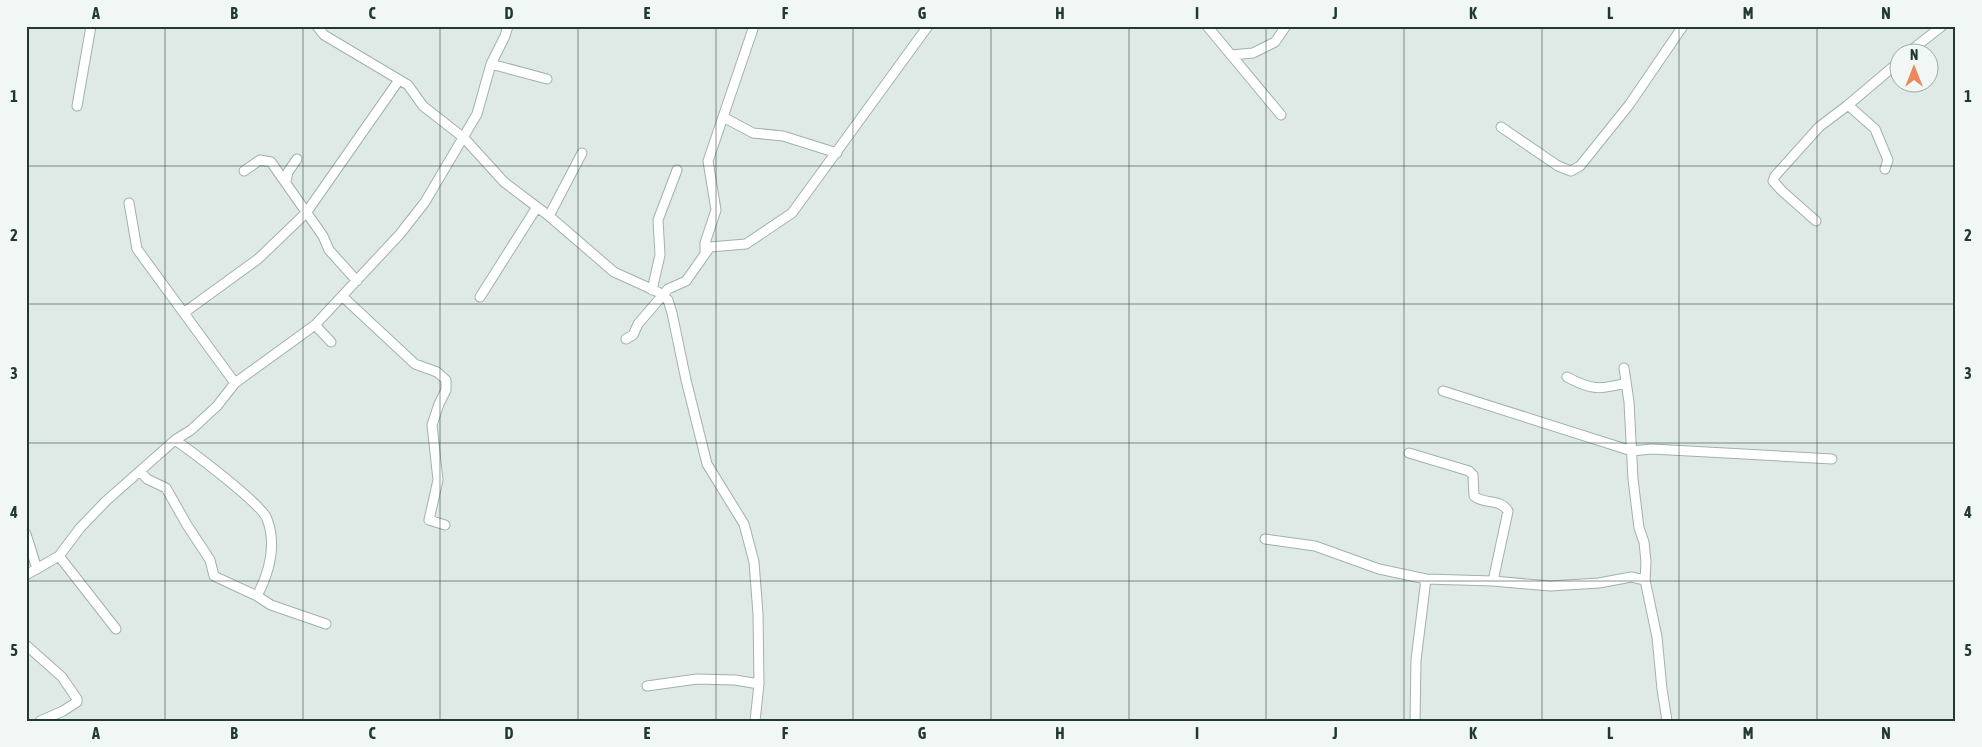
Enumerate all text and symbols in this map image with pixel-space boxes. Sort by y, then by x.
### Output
text: A [91,4,100,22]
text: B [230,4,238,22]
text: C [368,4,376,22]
text: D [505,4,514,22]
text: E [644,4,651,22]
text: F [782,4,789,22]
text: G [918,4,927,22]
text: H [1055,4,1065,22]
text: I [1195,4,1199,22]
text: J [1331,4,1338,22]
text: K [1469,4,1477,22]
text: L [1607,4,1614,22]
text: M [1743,4,1753,22]
text: N [1881,4,1891,22]
north arrow [1890,42,1940,92]
text: N [1910,47,1918,63]
text: 1 [10,87,18,105]
text: 1 [1964,87,1972,105]
text: 2 [10,226,18,244]
text: 2 [1964,226,1972,244]
text: 3 [10,364,18,382]
text: 3 [1964,364,1972,382]
text: 4 [9,503,18,521]
text: 4 [1963,503,1972,521]
text: 5 [10,641,18,659]
text: 5 [1964,641,1972,659]
text: A [91,724,100,742]
text: B [230,724,238,742]
text: C [368,724,376,742]
text: D [505,724,514,742]
text: E [644,724,651,742]
text: F [782,724,789,742]
text: G [918,724,927,742]
text: H [1055,724,1065,742]
text: I [1195,724,1199,742]
text: J [1331,724,1338,742]
text: K [1469,724,1477,742]
text: L [1607,724,1614,742]
text: M [1743,724,1753,742]
text: N [1881,724,1891,742]

